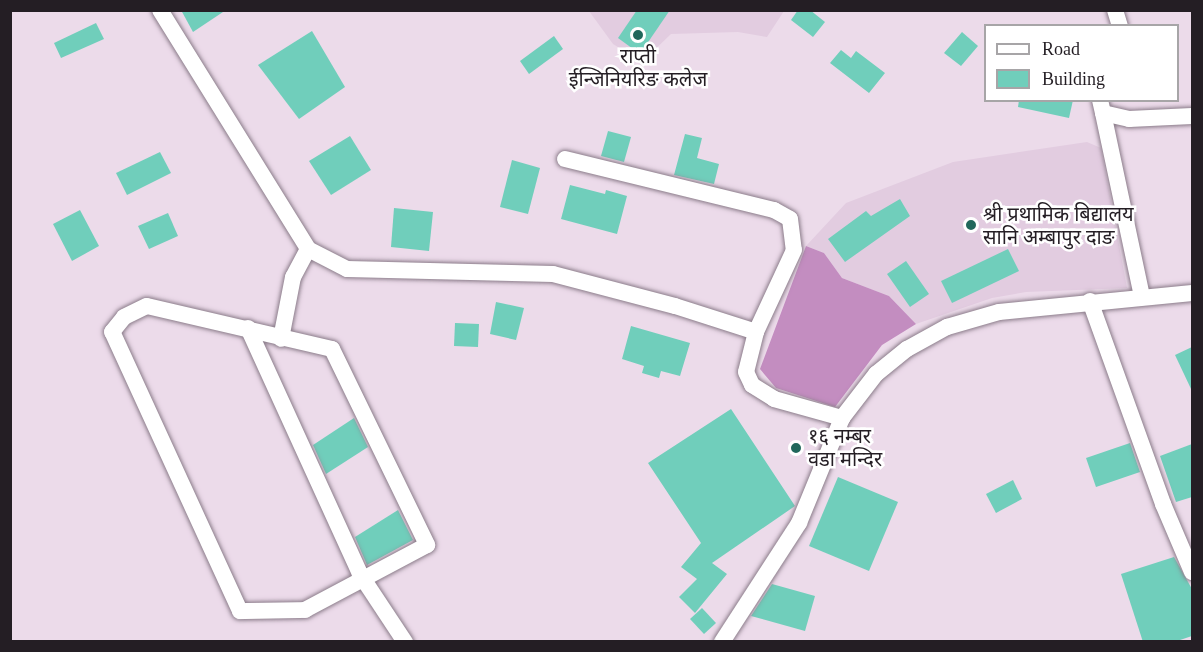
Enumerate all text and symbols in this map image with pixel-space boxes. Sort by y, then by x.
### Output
legend [984,24,1179,102]
marker: राप्ती ईन्जिनियरिङ कलेज [631,28,645,42]
text: Road [1042,39,1080,59]
place label: राप्ती ईन्जिनियरिङ कलेज [569,44,707,91]
text: Building [1042,69,1105,89]
place label: श्री प्रथामिक बिद्यालय सानि अम्बापुर दाङ [983,202,1134,249]
marker: श्री प्रथामिक बिद्यालय सानि अम्बापुर दाङ [964,218,978,232]
place label: १६ नम्बर वडा मन्दिर [808,424,882,471]
marker: १६ नम्बर वडा मन्दिर [789,441,803,455]

